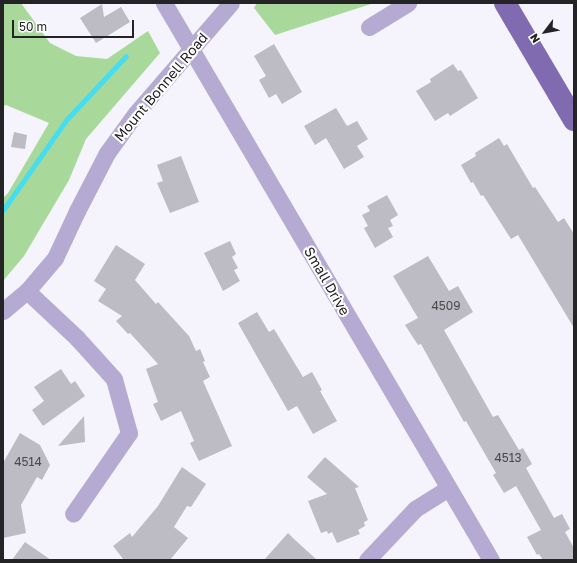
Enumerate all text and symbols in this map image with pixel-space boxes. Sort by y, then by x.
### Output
scale bar [14,12,136,38]
north arrow [525,12,565,52]
text: 50 m [19,19,47,34]
street label: Mount Bonnell Road [111,29,211,145]
text: N [527,32,542,46]
street label: Small Drive [301,244,353,318]
house number: 4509 [432,299,460,313]
house number: 4513 [494,451,522,465]
house number: 4514 [14,455,42,469]

